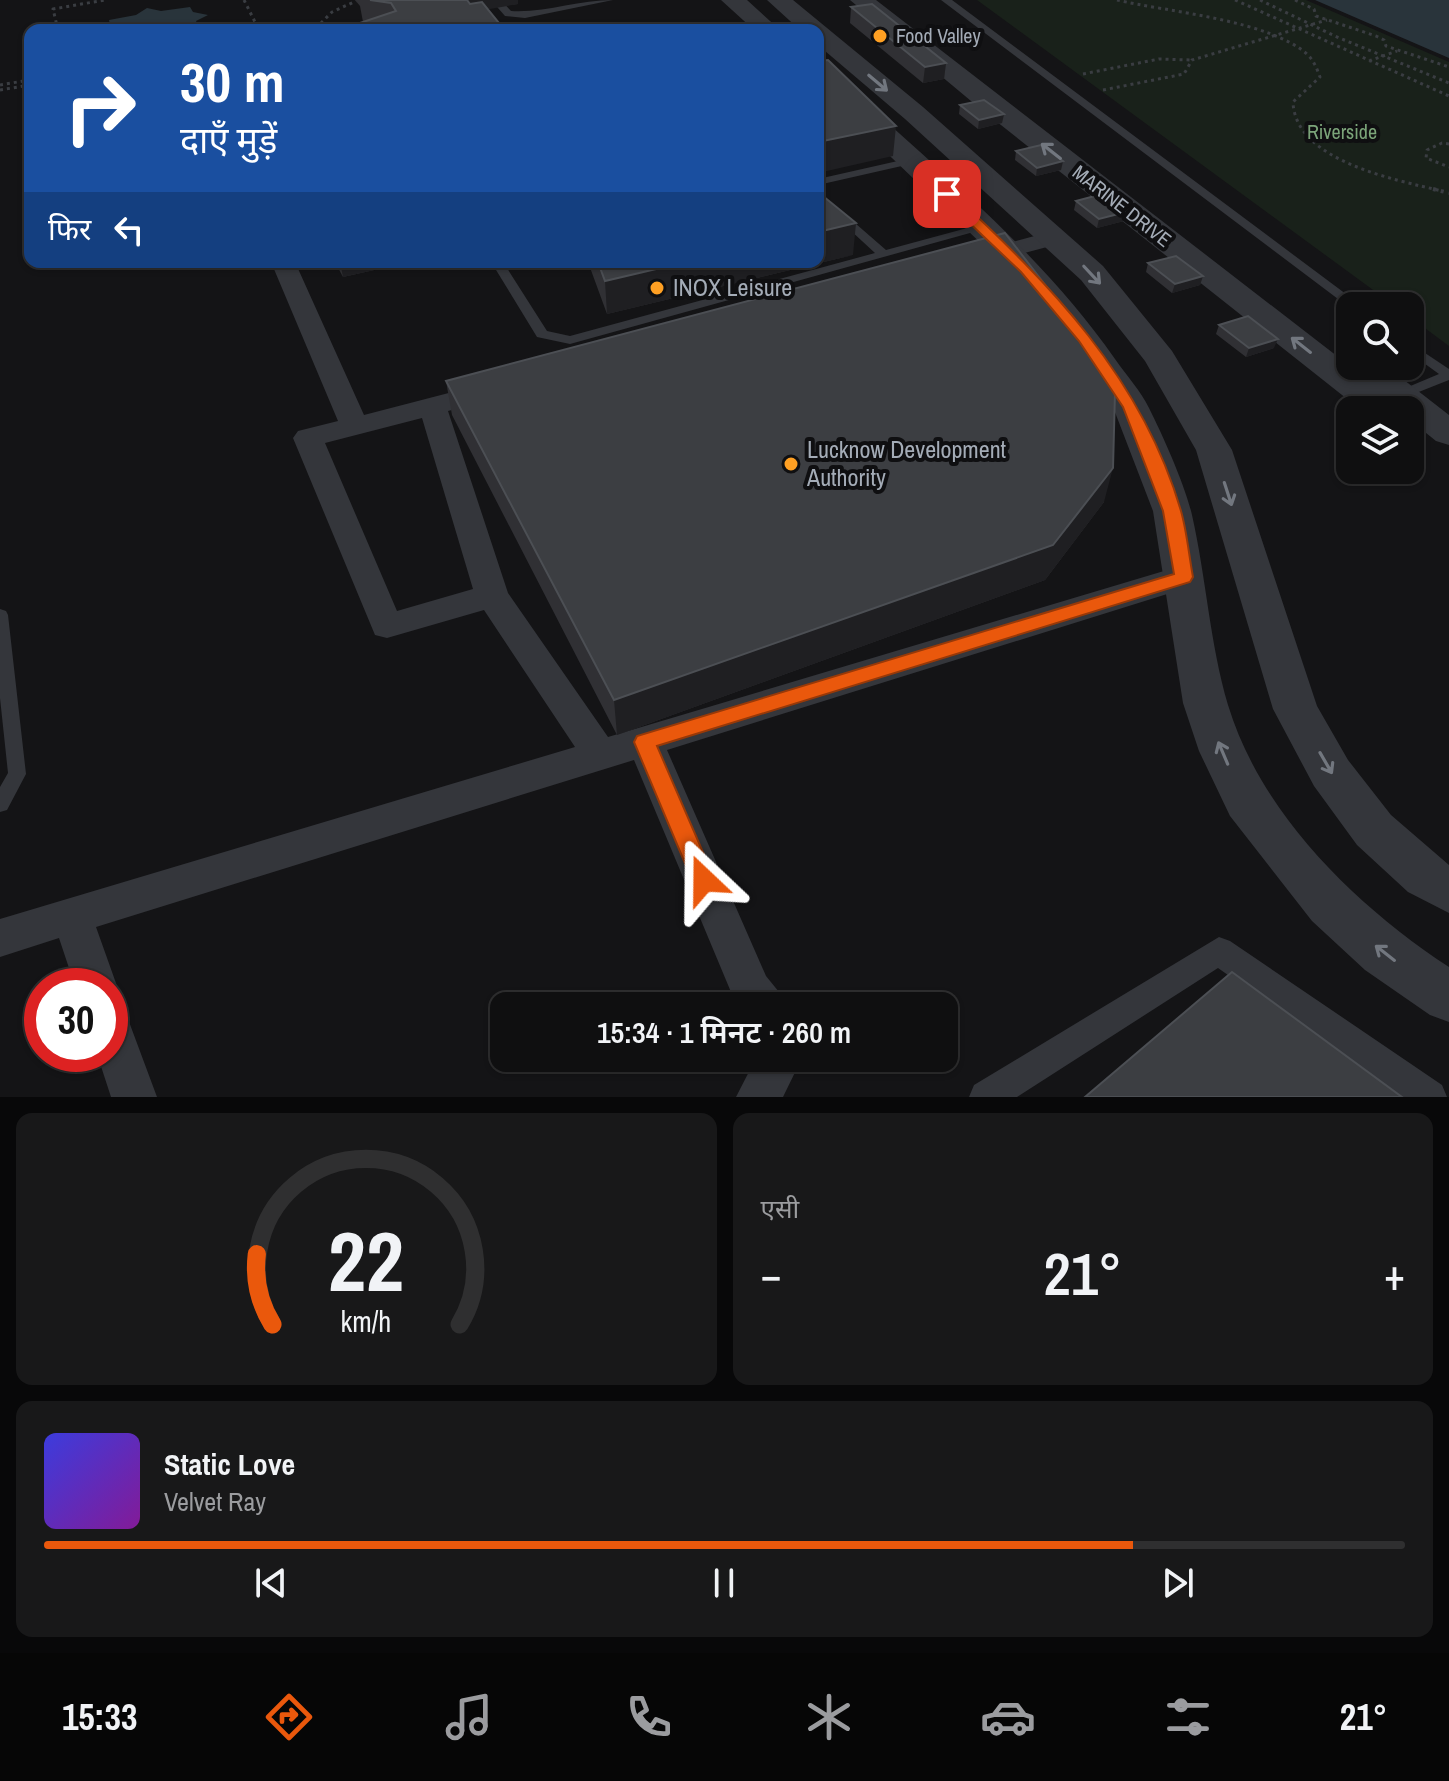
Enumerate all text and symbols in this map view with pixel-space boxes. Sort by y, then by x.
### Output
place label: Food Valley [896,22,981,49]
marker: Food Valley [871,27,889,45]
text: 30 m [180,44,285,119]
icon: right [48,56,152,160]
one-way arrow [867,74,887,92]
text: दाएँ मुड़ें [180,116,277,164]
park label: Riverside [1307,118,1377,145]
one-way arrow [1041,143,1062,160]
street label: MARINE DRIVE [1067,158,1177,253]
pin [913,160,981,228]
icon: arrive [925,172,969,216]
icon: left [107,208,151,252]
text: फिर [48,209,91,249]
one-way arrow [1083,265,1102,285]
place label: INOX Leisure [673,271,792,303]
marker: INOX Leisure [648,279,666,297]
map controls [1336,292,1424,484]
button: search [1336,292,1424,380]
one-way arrow [1291,336,1312,354]
button: layers [1336,396,1424,484]
place label: Lucknow Development Authority [806,433,1007,493]
marker: Lucknow Development Authority [782,455,800,473]
one-way arrow [1222,481,1237,506]
one-way arrow [1215,741,1230,766]
one-way arrow [1318,751,1334,774]
position arrow [662,838,746,922]
one-way arrow [1375,944,1396,962]
speed limit sign: 30 [24,968,128,1072]
text: 15:34 · 1 मिनट · 260 m [597,1012,851,1052]
text: एसी [761,1191,799,1226]
text: 22 [328,1205,404,1317]
text: 21° [1043,1233,1122,1314]
text: − [761,1244,782,1304]
text: + [1384,1244,1405,1304]
text: km/h [341,1302,392,1341]
text: Static Love [164,1444,295,1484]
text: Velvet Ray [164,1484,266,1519]
icon: previous [249,1561,293,1605]
icon: pause [702,1561,746,1605]
icon: next [1156,1561,1200,1605]
icon: directions [261,1689,317,1745]
icon: music [441,1689,497,1745]
icon: phone [621,1689,677,1745]
icon: climate [801,1689,857,1745]
icon: car [980,1689,1036,1745]
icon: filters [1160,1689,1216,1745]
text: 15:33 [62,1693,137,1741]
text: 21° [1340,1693,1387,1741]

